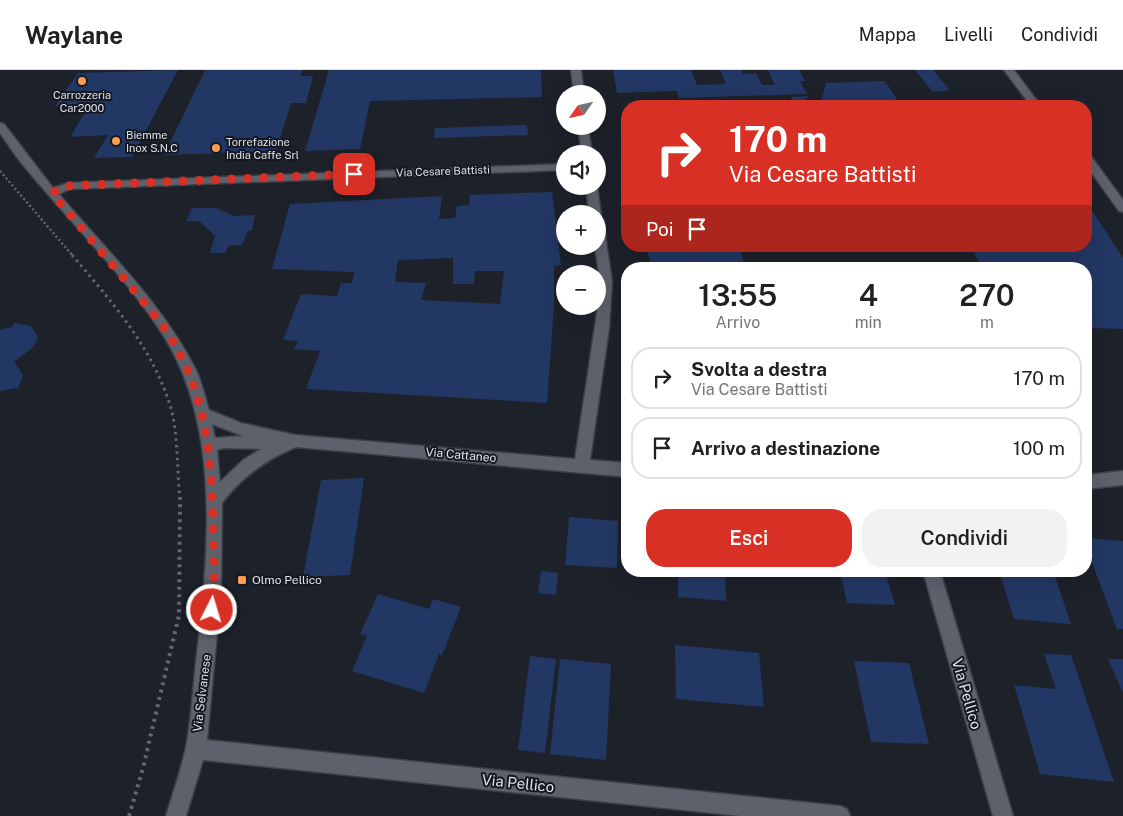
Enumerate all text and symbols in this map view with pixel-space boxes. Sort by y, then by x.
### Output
text: Waylane [25,21,123,49]
text: Mappa [859,24,916,45]
text: Livelli [944,24,993,45]
text: Condividi [1021,24,1098,45]
marker: Carrozzeria Car2000 [76,75,88,87]
north arrow [556,85,606,135]
map controls [556,85,606,315]
place label: Carrozzeria Car2000 [53,89,111,114]
text: 170 m [729,119,827,160]
icon: right [646,120,711,185]
place label: Biemme Inox S.N.C [126,129,178,154]
marker: Biemme Inox S.N.C [110,135,122,147]
place label: Torrefazione India Caffe Srl [226,136,299,161]
marker: Torrefazione India Caffe Srl [210,142,222,154]
button: sound [556,145,606,195]
pin [333,153,375,195]
icon: arrive [340,160,368,188]
text: Via Cesare Battisti [729,161,916,187]
street label: Via Cesare Battisti [396,163,490,179]
button: + [556,205,606,255]
icon: arrive [683,215,711,243]
text: Poi [646,218,673,240]
button: − [556,265,606,315]
text: 13:55 [698,277,777,313]
text: 4 [859,277,878,313]
text: 270 [959,277,1015,313]
text: Arrivo [715,313,760,332]
text: min [855,313,882,332]
text: m [980,313,994,332]
text: Svolta a destra [691,358,827,380]
icon: right [648,364,676,392]
text: 170 m [1014,367,1065,389]
text: Via Cesare Battisti [691,380,827,399]
icon: arrive [648,434,676,462]
text: Arrivo a destinazione [691,437,880,459]
text: 100 m [1013,437,1065,459]
street label: Via Cattaneo [425,445,497,465]
button: Esci [646,509,852,567]
button: Condividi [862,509,1067,567]
place label: Olmo Pellico [252,573,322,587]
marker: Olmo Pellico [236,574,248,586]
position arrow [185,583,237,635]
street label: Via Selvanese [190,653,214,733]
street label: Via Pellico [949,657,985,731]
street label: Via Pellico [481,771,555,795]

